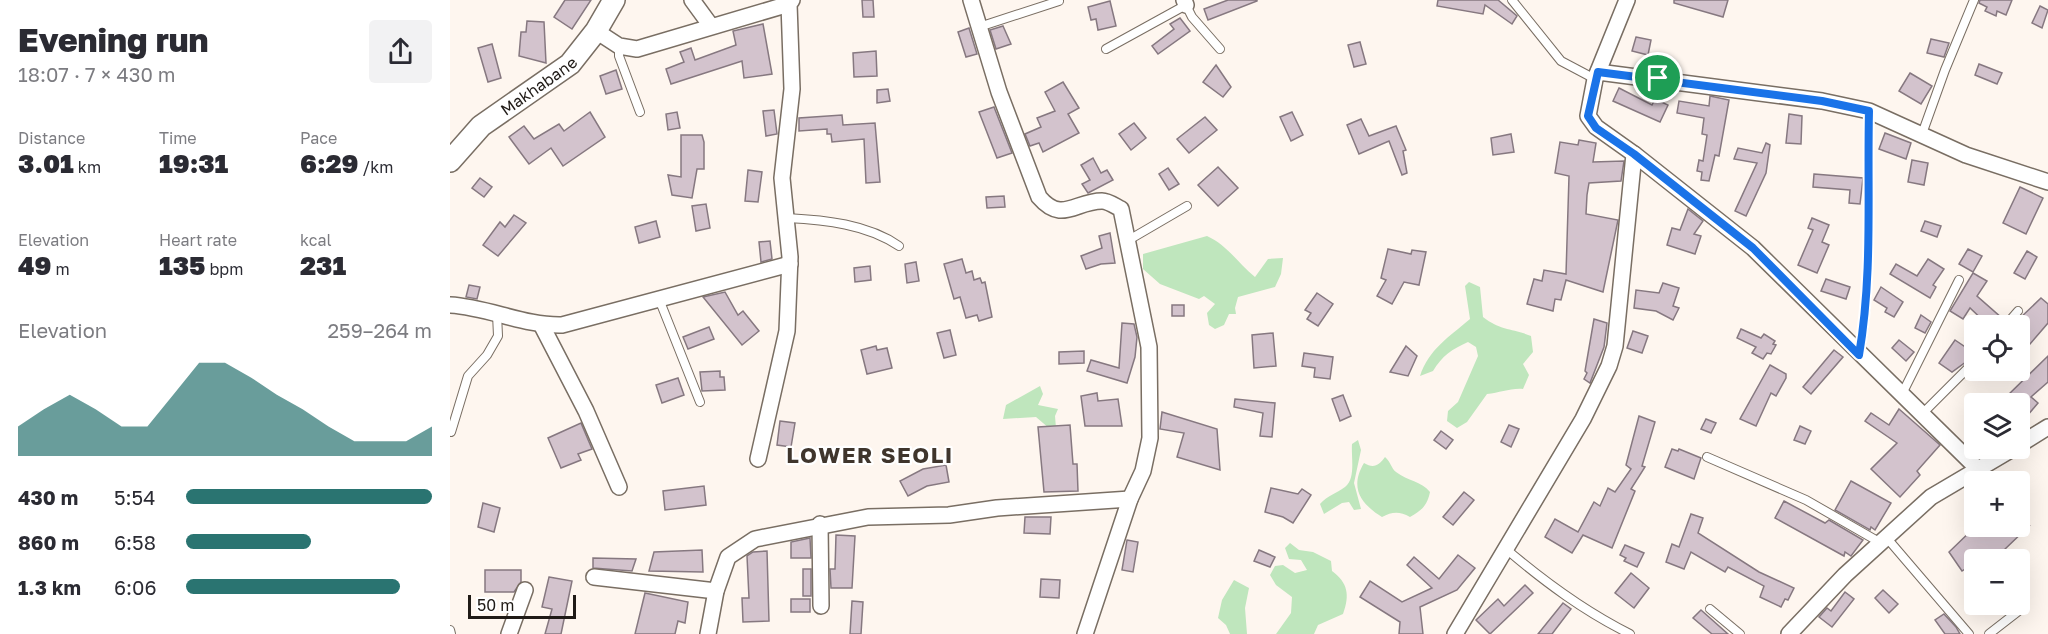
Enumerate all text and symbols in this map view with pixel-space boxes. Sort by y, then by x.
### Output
text: Evening run [18,20,209,59]
button: share [369,20,432,83]
pin [1632,52,1683,103]
street label: Makhabane [497,53,582,119]
icon: arrive [1641,61,1674,94]
text: 18:07 · 7 × 430 m [18,62,176,86]
text: Distance [18,128,85,148]
text: Time [159,128,197,148]
text: Pace [300,128,337,148]
text: 3.01 [18,148,74,179]
text: 19:31 [159,148,228,179]
text: 6:29 [300,148,359,179]
text: km [74,157,101,177]
text: /km [359,157,393,177]
text: Elevation [18,230,89,250]
text: Heart rate [159,230,237,250]
text: kcal [300,230,332,250]
text: 49 [18,250,51,281]
text: 135 [159,250,206,281]
text: 231 [300,250,346,281]
text: m [51,259,70,279]
text: bpm [206,259,243,279]
map controls [1964,315,2030,615]
button: locate [1964,315,2030,381]
text: Elevation [18,318,107,342]
text: 259–264 m [328,318,432,342]
button: layers [1964,393,2030,459]
district label: LOWER SEOLI [786,441,954,468]
button: + [1964,471,2030,537]
text: 430 m [18,485,78,509]
text: 5:54 [114,485,155,509]
text: 860 m [18,530,79,554]
text: 6:58 [114,530,156,554]
button: − [1964,549,2030,615]
text: 1.3 km [18,575,81,599]
text: 6:06 [114,575,157,599]
scale bar [468,592,576,620]
text: 50 m [477,595,514,615]

